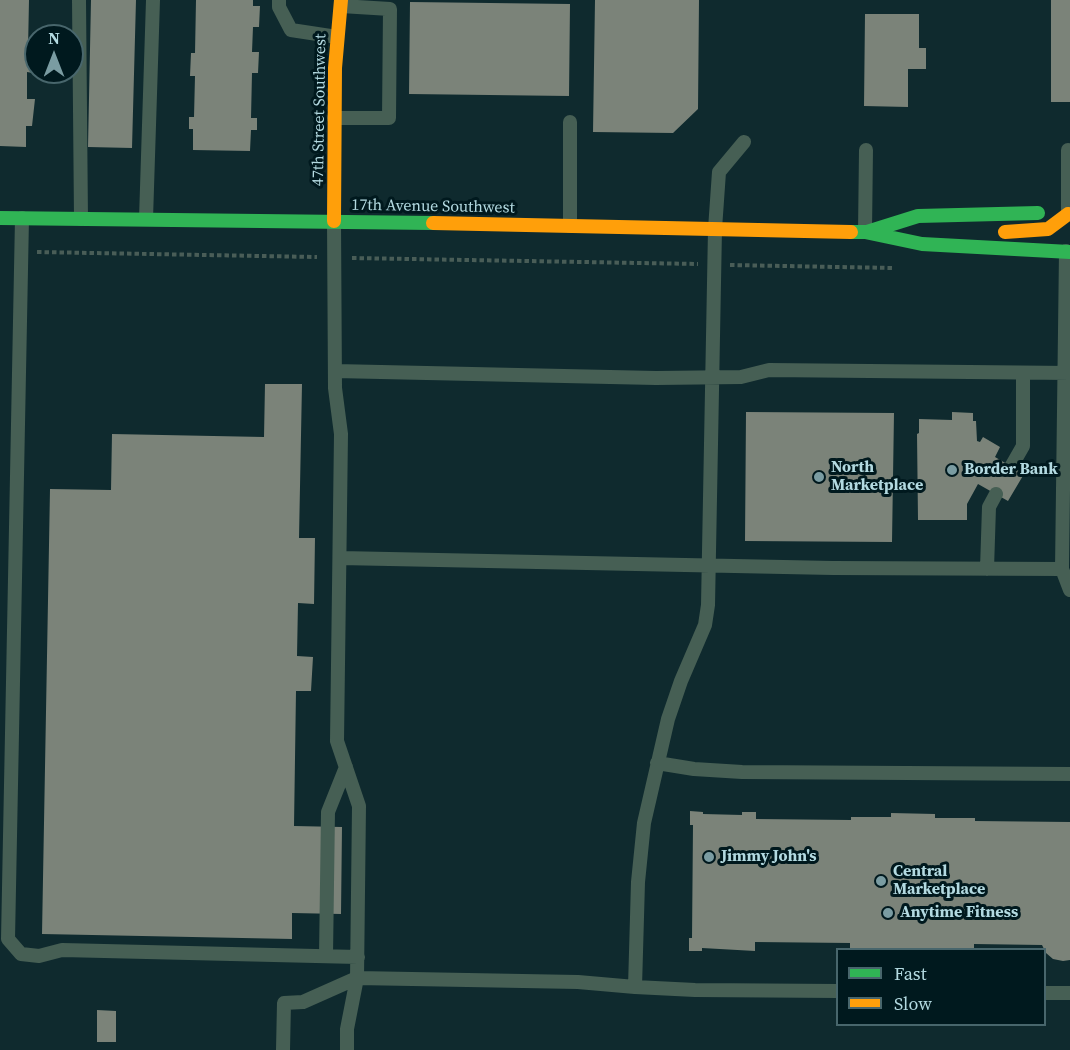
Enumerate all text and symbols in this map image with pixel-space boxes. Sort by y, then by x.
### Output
north arrow [24,24,84,84]
text: N [48,27,60,49]
street label: 47th Street Southwest [309,34,331,186]
street label: 17th Avenue Southwest [351,196,515,218]
place label: North Marketplace [831,458,923,496]
place label: Border Bank [964,460,1058,480]
marker: Border Bank [945,463,959,477]
marker: North Marketplace [812,470,826,484]
place label: Jimmy John's [721,847,817,867]
marker: Jimmy John's [702,850,716,864]
place label: Central Marketplace [893,862,985,900]
marker: Central Marketplace [874,874,888,888]
place label: Anytime Fitness [900,903,1018,923]
marker: Anytime Fitness [881,906,895,920]
legend [836,948,1046,1026]
text: Fast [894,961,927,986]
text: Slow [894,991,932,1016]

